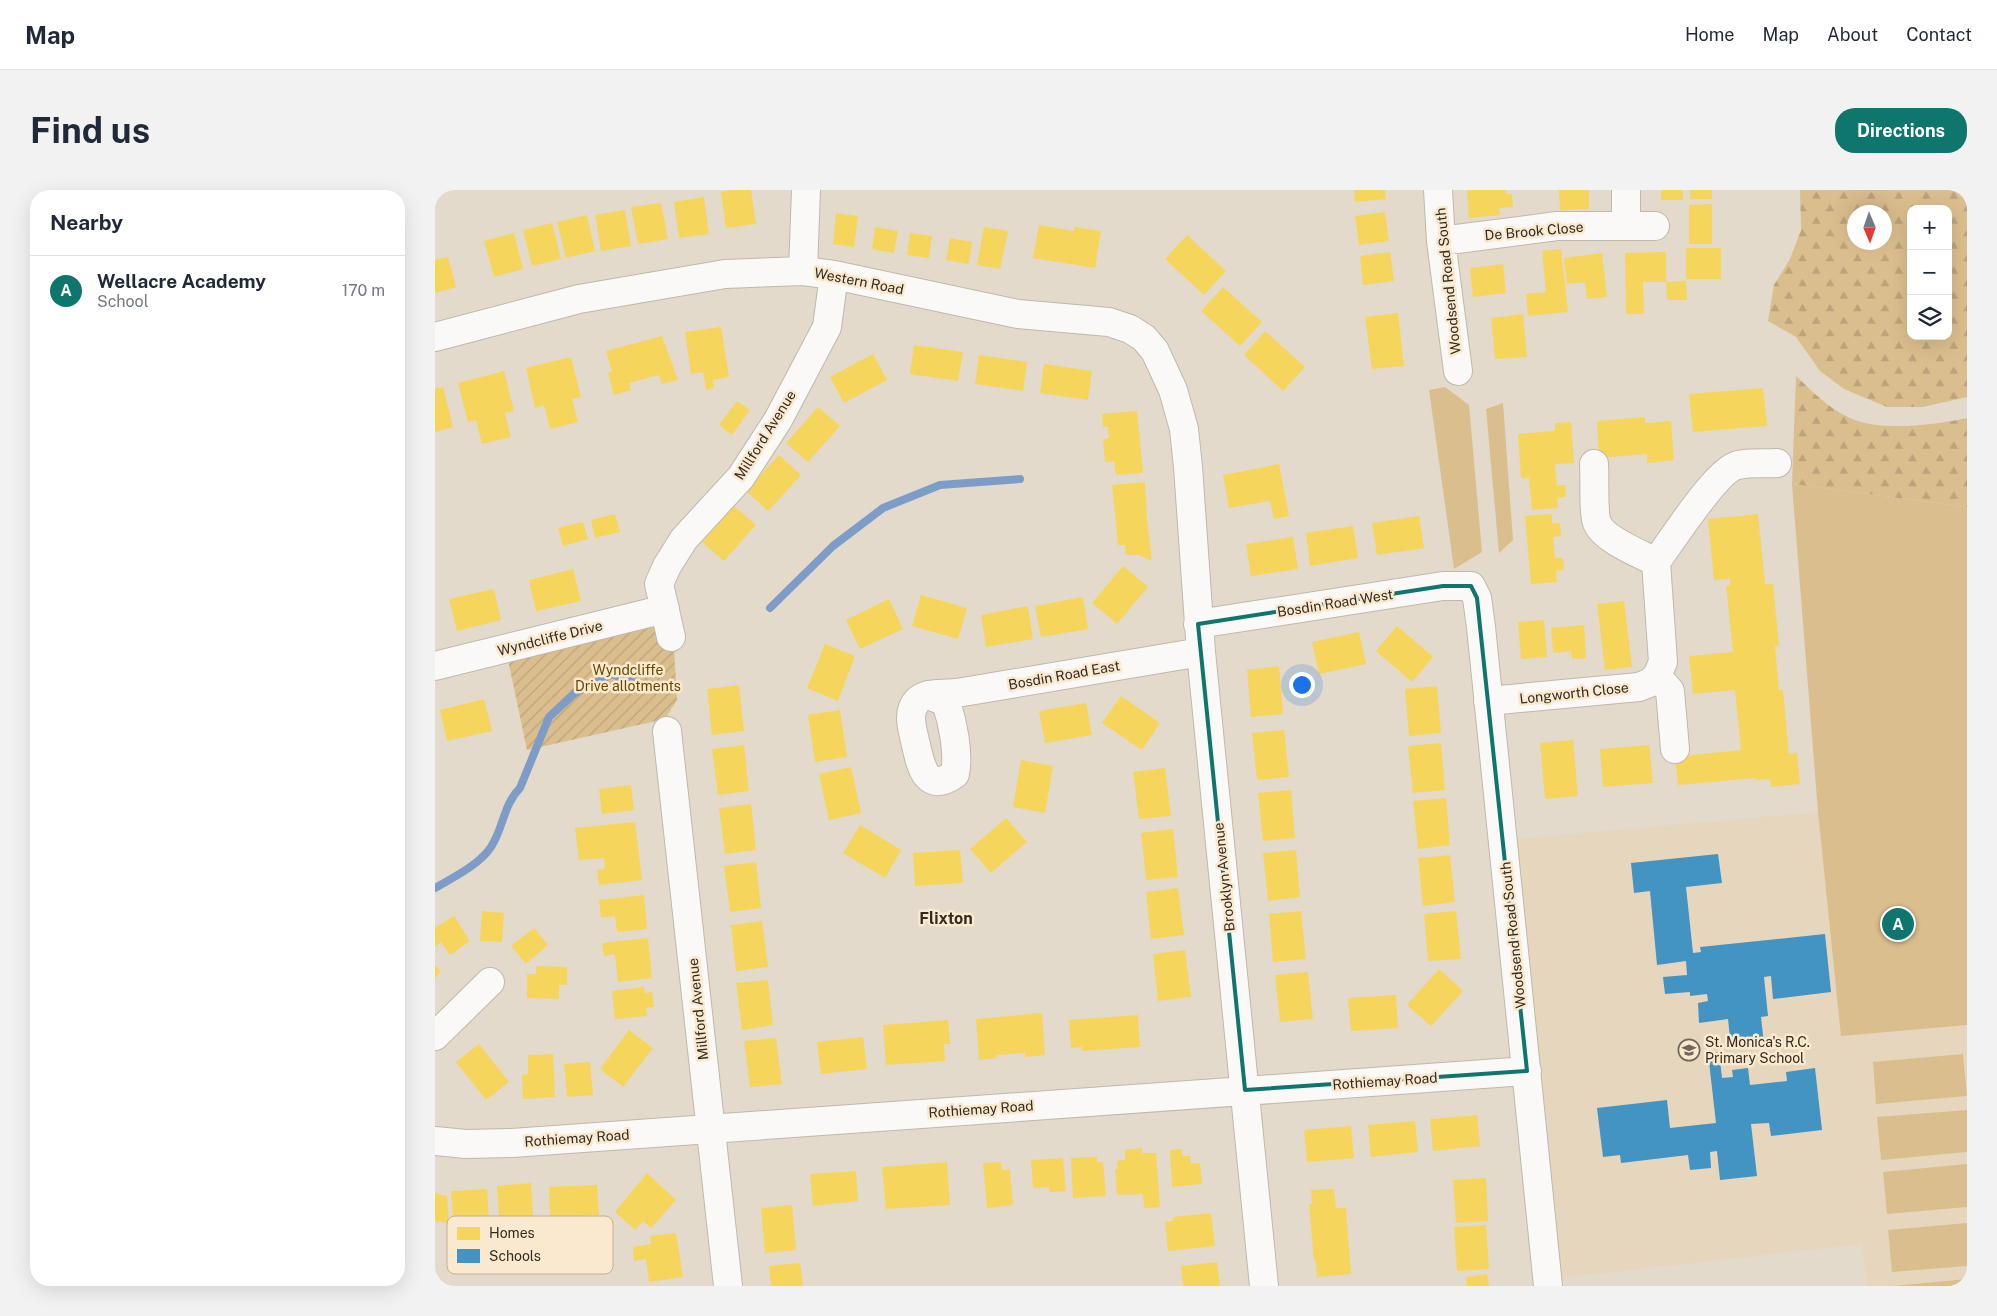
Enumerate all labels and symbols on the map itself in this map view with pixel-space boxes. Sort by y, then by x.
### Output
north arrow [1847,205,1892,250]
street label: Woodsend Road South [1432,207,1464,355]
street label: De Brook Close [1484,219,1584,243]
street label: Western Road [813,264,905,298]
street label: Millford Avenue [731,387,799,483]
street label: Bosdin Road West [1276,586,1394,620]
street label: Wyndcliffe Drive [496,617,604,659]
street label: Bosdin Road East [1007,657,1121,693]
park label: Wyndcliffe Drive allotments [575,662,681,694]
your location [1289,672,1315,698]
street label: Longworth Close [1519,679,1630,707]
street label: Brooklyn Avenue [1210,822,1238,932]
street label: Woodsend Road South [1497,861,1529,1009]
pin: A [1882,905,1914,943]
district label: Flixton [919,909,973,928]
street label: Millford Avenue [685,957,711,1061]
place label: St. Monica's R.C. Primary School [1705,1034,1810,1066]
school or university icon: St. Monica's R.C. Primary School [1677,1038,1701,1062]
street label: Rothiemay Road [1332,1069,1438,1093]
street label: Rothiemay Road [928,1097,1034,1121]
street label: Rothiemay Road [524,1126,630,1150]
legend [447,1216,613,1274]
text: Homes [489,1225,535,1241]
text: Schools [489,1248,541,1264]

